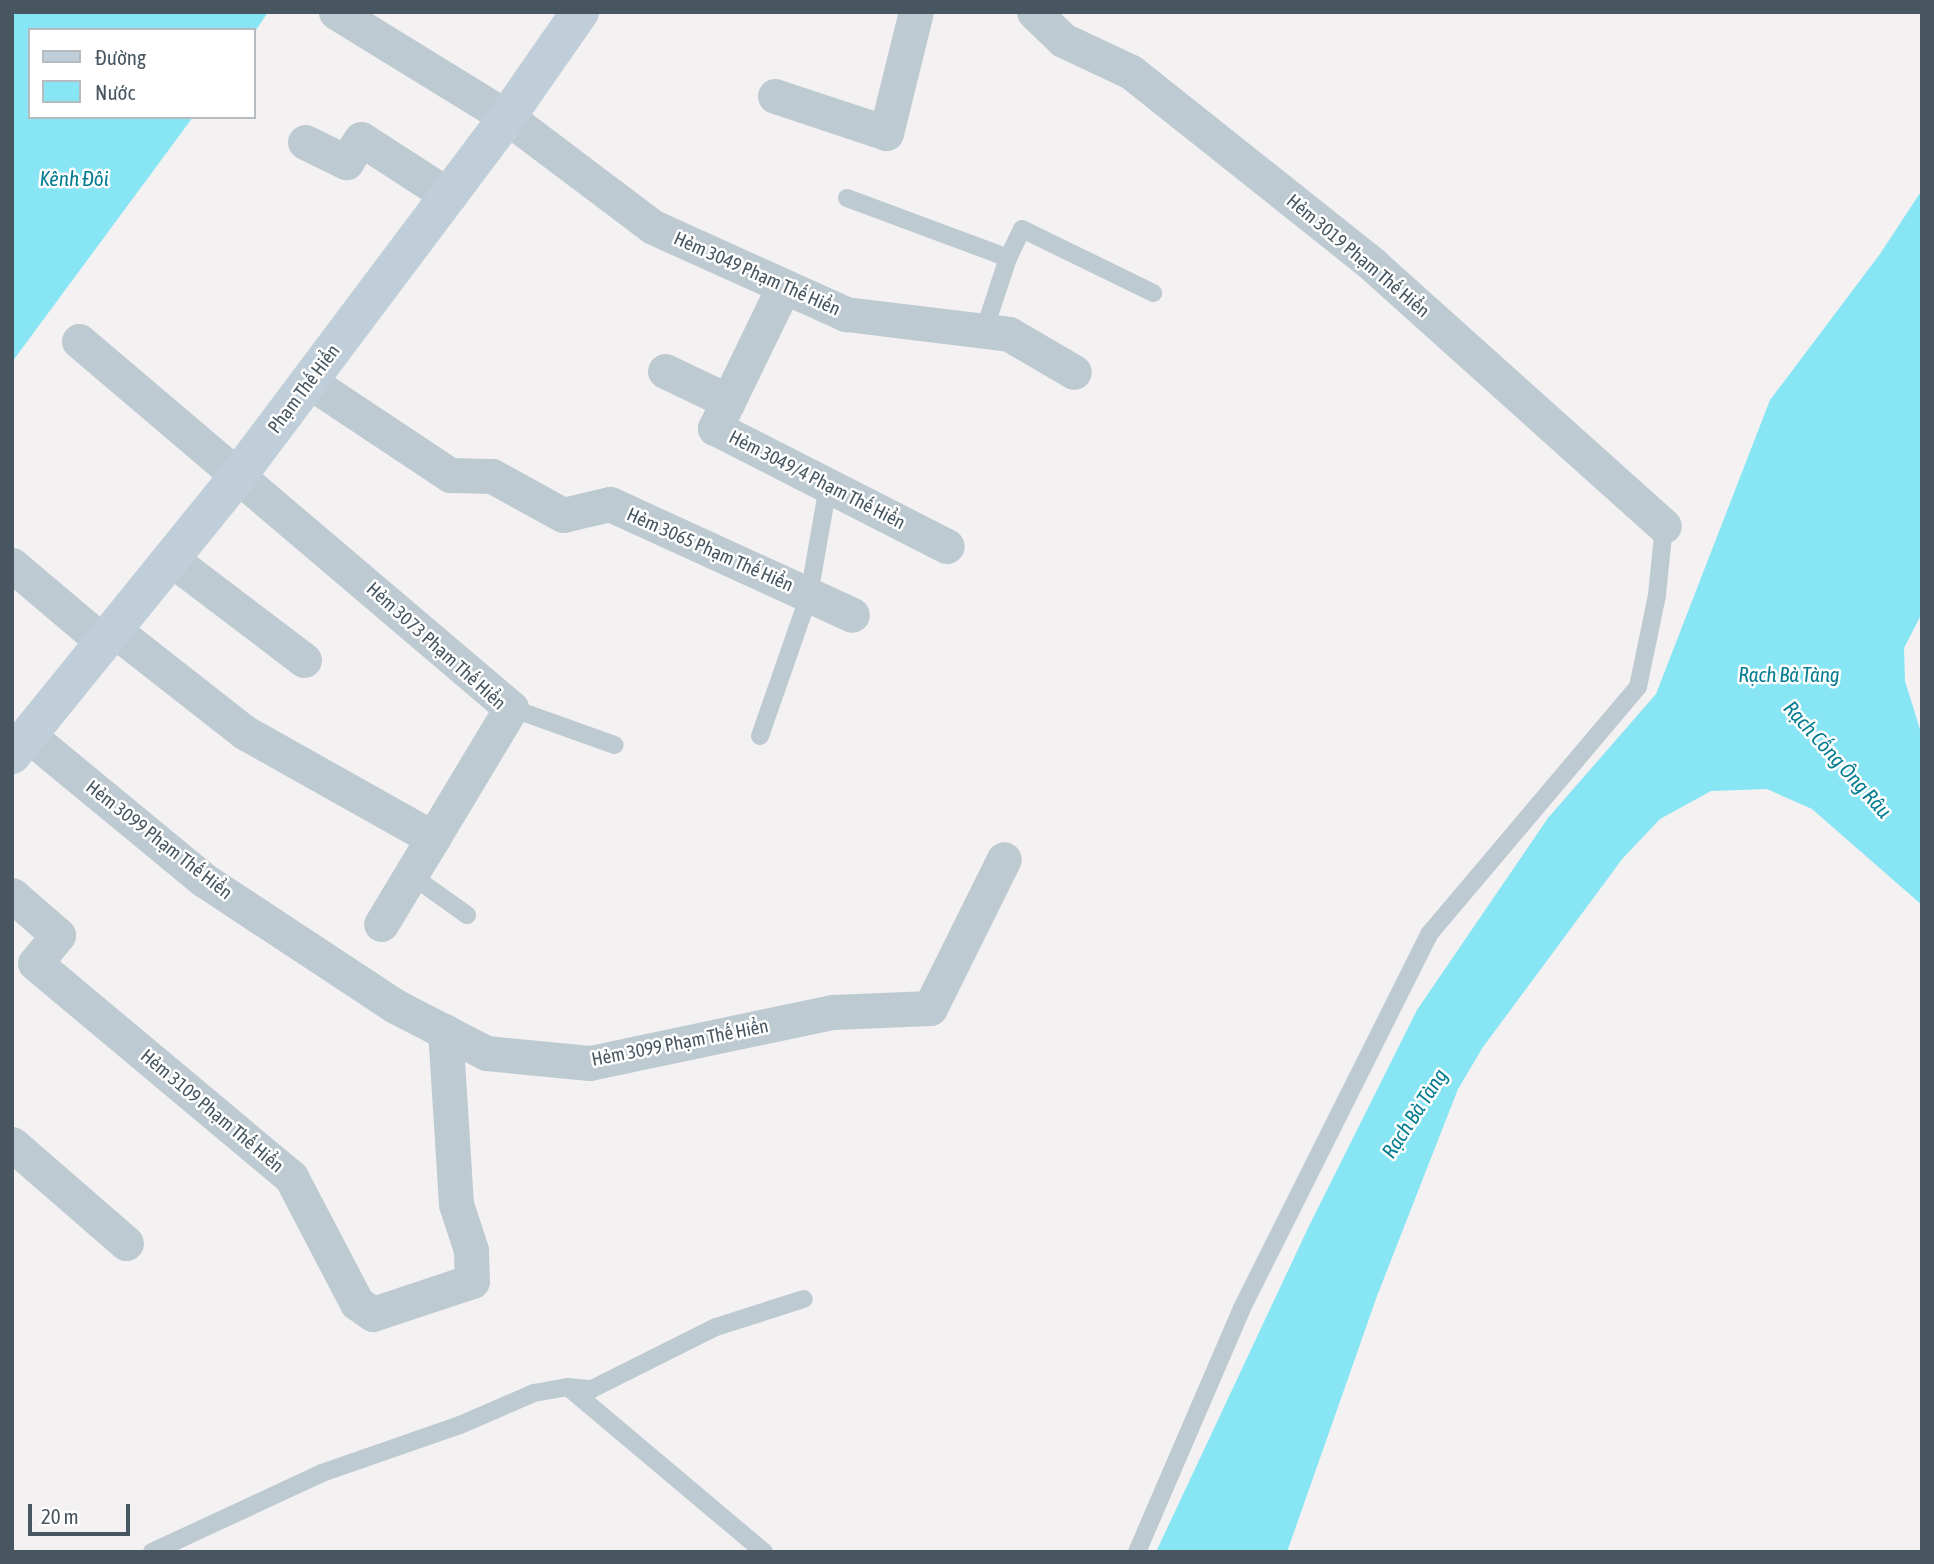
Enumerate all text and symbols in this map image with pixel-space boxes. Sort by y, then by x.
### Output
legend [28,28,256,119]
text: Đường [95,45,146,69]
text: Nước [95,80,135,104]
water label: Kênh Đôi [39,165,109,191]
street label: Hẻm 3019 Phạm Thế Hiển [1282,190,1434,322]
street label: Hẻm 3049 Phạm Thế Hiển [670,227,844,321]
street label: Phạm Thế Hiển [263,340,345,438]
street label: Hẻm 3049/4 Phạm Thế Hiển [725,426,909,534]
street label: Hẻm 3065 Phạm Thế Hiển [623,503,797,597]
street label: Hẻm 3073 Phạm Thế Hiển [362,577,510,715]
water label: Rạch Bà Tàng [1738,661,1840,687]
water label: Rạch Cống Ông Râu [1779,695,1897,823]
street label: Hẻm 3099 Phạm Thế Hiển [81,776,237,904]
street label: Hẻm 3099 Phạm Thế Hiển [590,1015,770,1071]
street label: Hẻm 3109 Phạm Thế Hiển [136,1045,288,1177]
water label: Rạch Bà Tàng [1376,1064,1452,1162]
scale bar [32,1490,133,1534]
text: 20 m [41,1504,79,1528]

